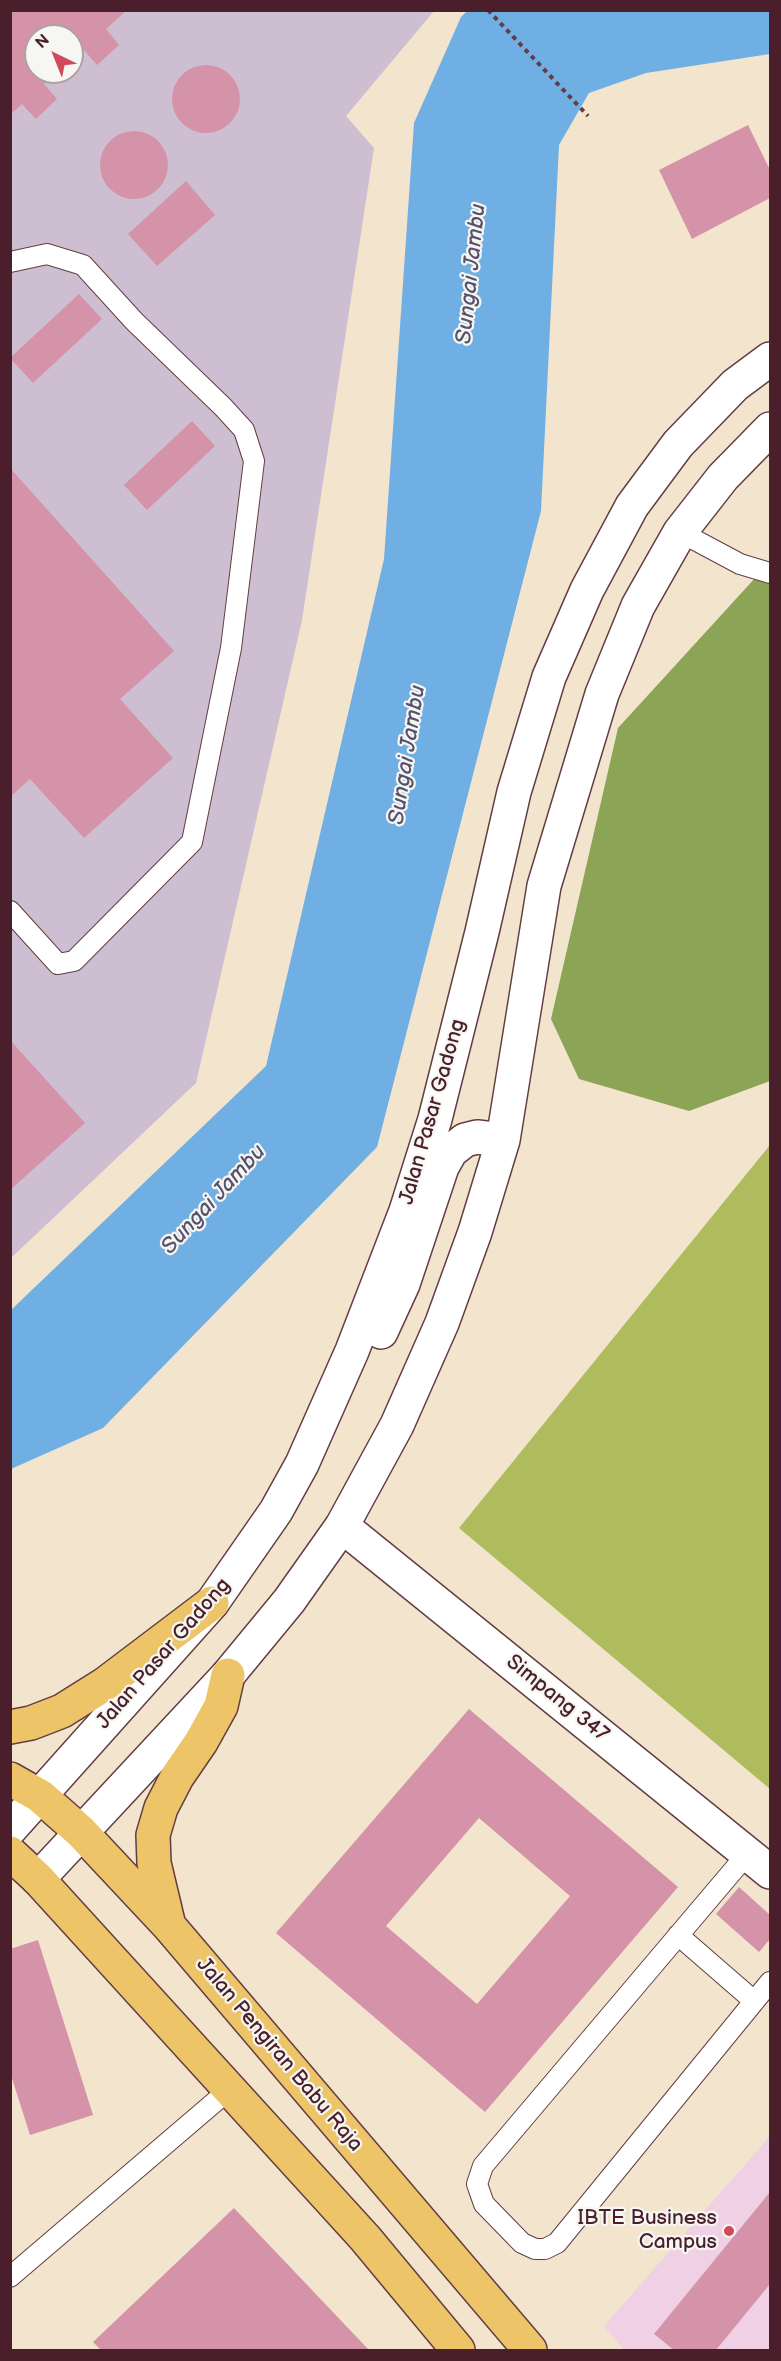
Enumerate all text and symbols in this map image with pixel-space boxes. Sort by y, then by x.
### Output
north arrow [24,24,84,84]
text: N [32,31,54,53]
water label: Sungai Jambu [452,203,492,345]
water label: Sungai Jambu [384,683,432,827]
street label: Jalan Pasar Gadong [394,1016,472,1208]
water label: Sungai Jambu [156,1139,272,1261]
street label: Jalan Pasar Gadong [92,1573,236,1735]
street label: Simpang 347 [501,1650,613,1748]
street label: Jalan Pengiran Babu Raja [190,1953,368,2157]
place label: IBTE Business Campus [577,2206,717,2256]
marker: IBTE Business Campus [722,2224,736,2238]

